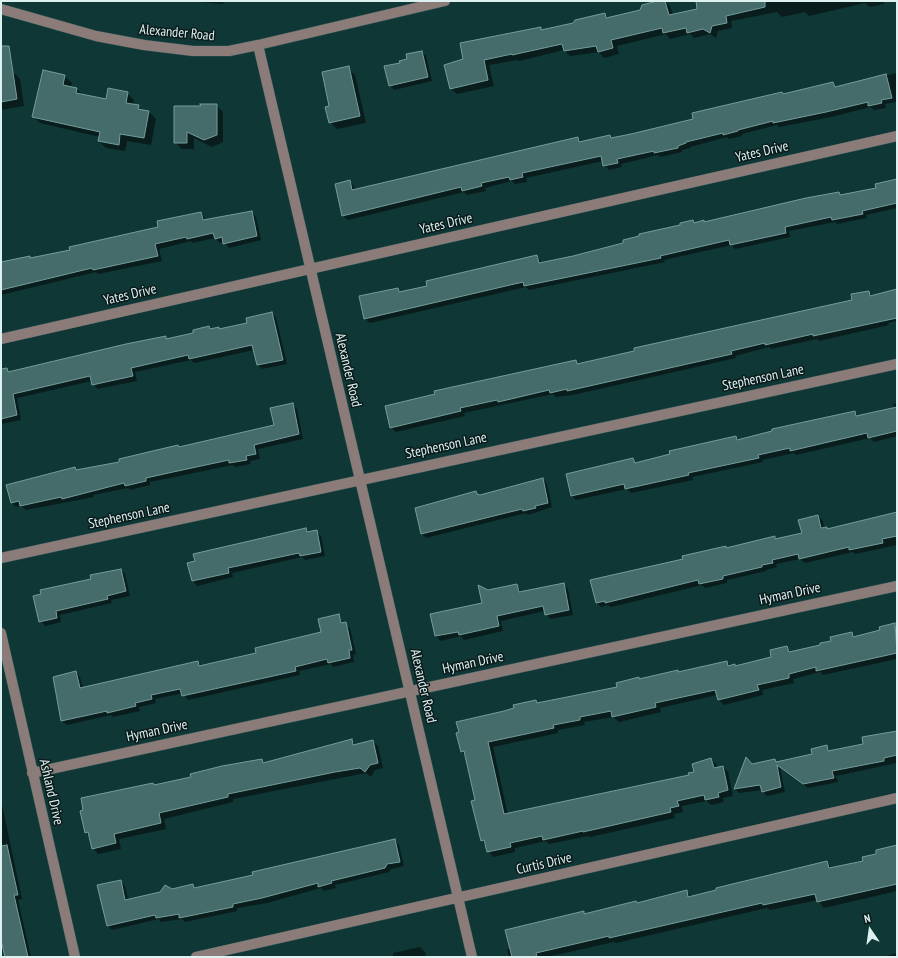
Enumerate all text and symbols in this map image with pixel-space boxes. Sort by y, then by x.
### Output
street label: Alexander Road [139,21,215,45]
street label: Yates Drive [734,138,790,166]
street label: Yates Drive [418,210,474,238]
street label: Yates Drive [102,281,158,309]
street label: Alexander Road [331,331,365,409]
street label: Stephenson Lane [721,361,805,395]
street label: Stephenson Lane [404,429,488,463]
street label: Stephenson Lane [87,499,171,533]
street label: Hyman Drive [758,579,822,609]
street label: Alexander Road [406,647,440,725]
street label: Hyman Drive [441,648,505,678]
street label: Hyman Drive [125,716,189,746]
street label: Ashland Drive [35,757,67,827]
street label: Curtis Drive [515,849,573,879]
north arrow [850,910,890,950]
text: N [863,911,872,926]

